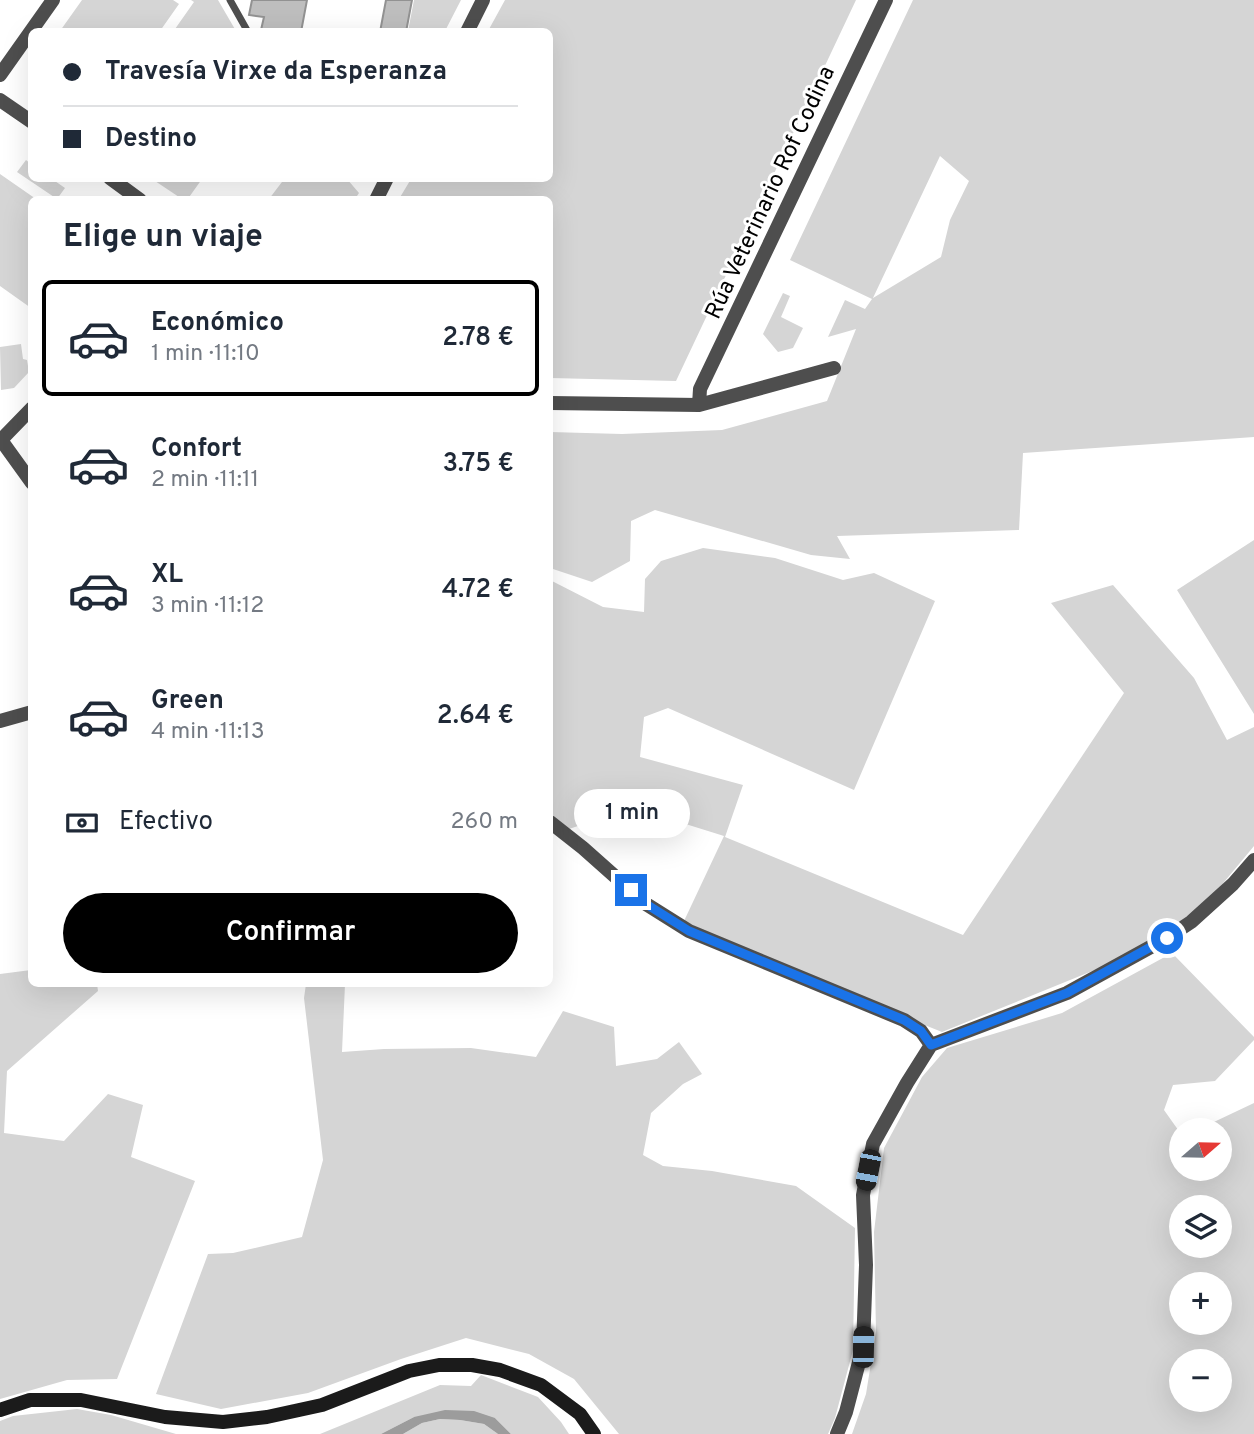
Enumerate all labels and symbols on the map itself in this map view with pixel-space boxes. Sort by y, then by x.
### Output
street label: Rúa Veterinario Rof Codina [700,62,843,324]
callout: 1 min [573,788,689,838]
route end [615,874,647,906]
route start [1151,922,1183,954]
north arrow [1169,1118,1232,1181]
car [854,1147,883,1193]
car [853,1326,874,1368]

